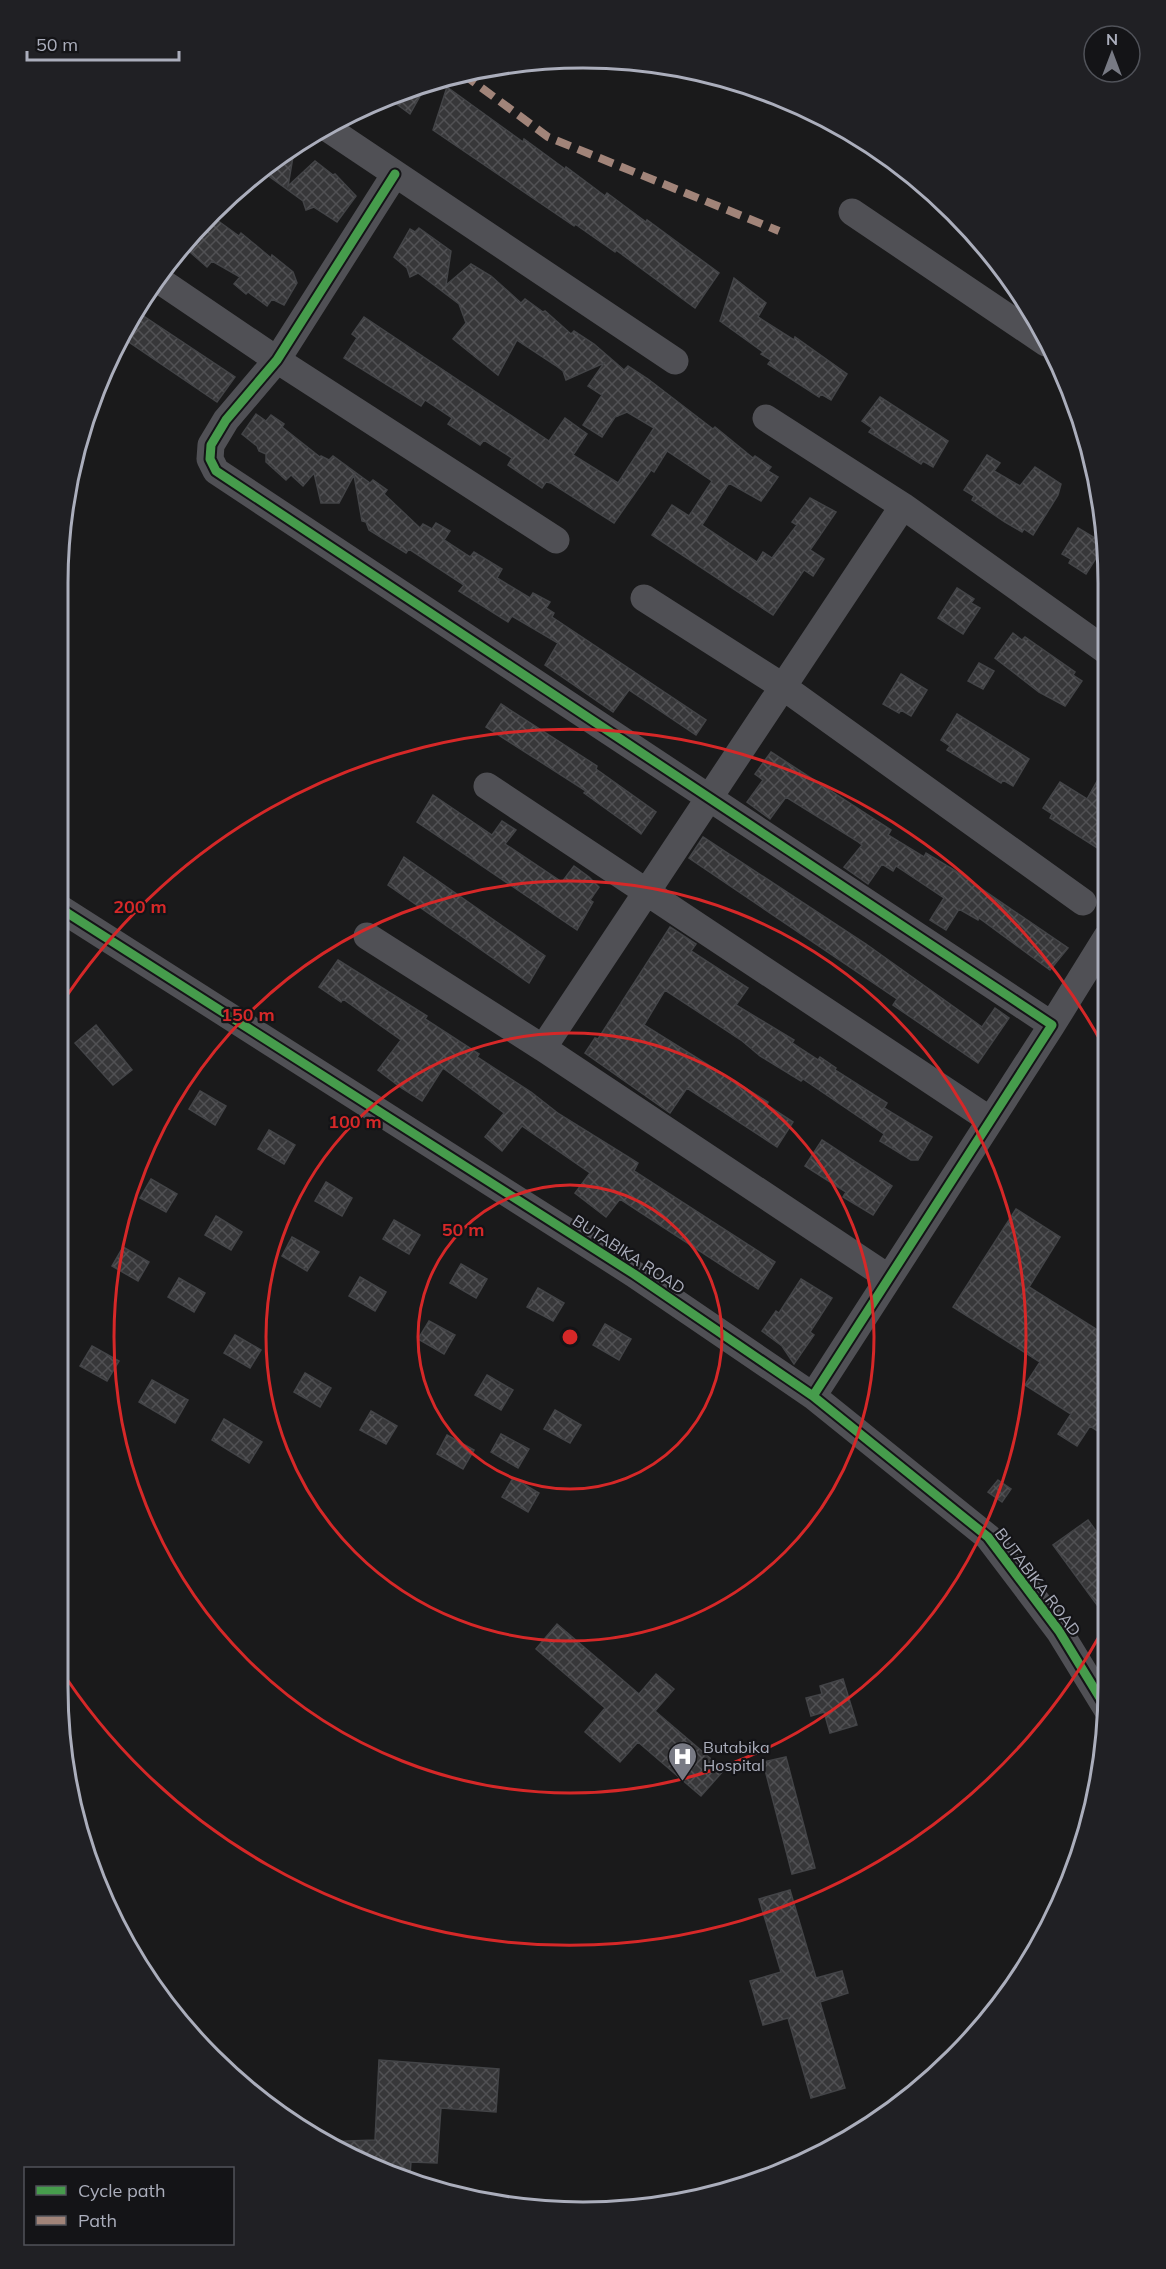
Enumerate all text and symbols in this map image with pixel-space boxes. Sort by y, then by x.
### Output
scale bar [27,24,178,62]
north arrow [1082,24,1142,84]
text: N [1106,29,1118,49]
text: 50 m [36,33,78,56]
text: 200 m [113,895,167,918]
text: 150 m [221,1003,275,1026]
text: 100 m [328,1110,382,1133]
street label: BUTABIKA ROAD [569,1210,689,1298]
text: 50 m [442,1218,484,1241]
centre of rings [560,1327,580,1347]
street label: BUTABIKA ROAD [991,1524,1085,1640]
place label: Butabika Hospital [703,1737,769,1775]
hospital icon: Butabika Hospital [666,1740,698,1782]
legend [24,2167,234,2245]
text: Cycle path [78,2179,165,2202]
text: Path [78,2209,117,2232]

